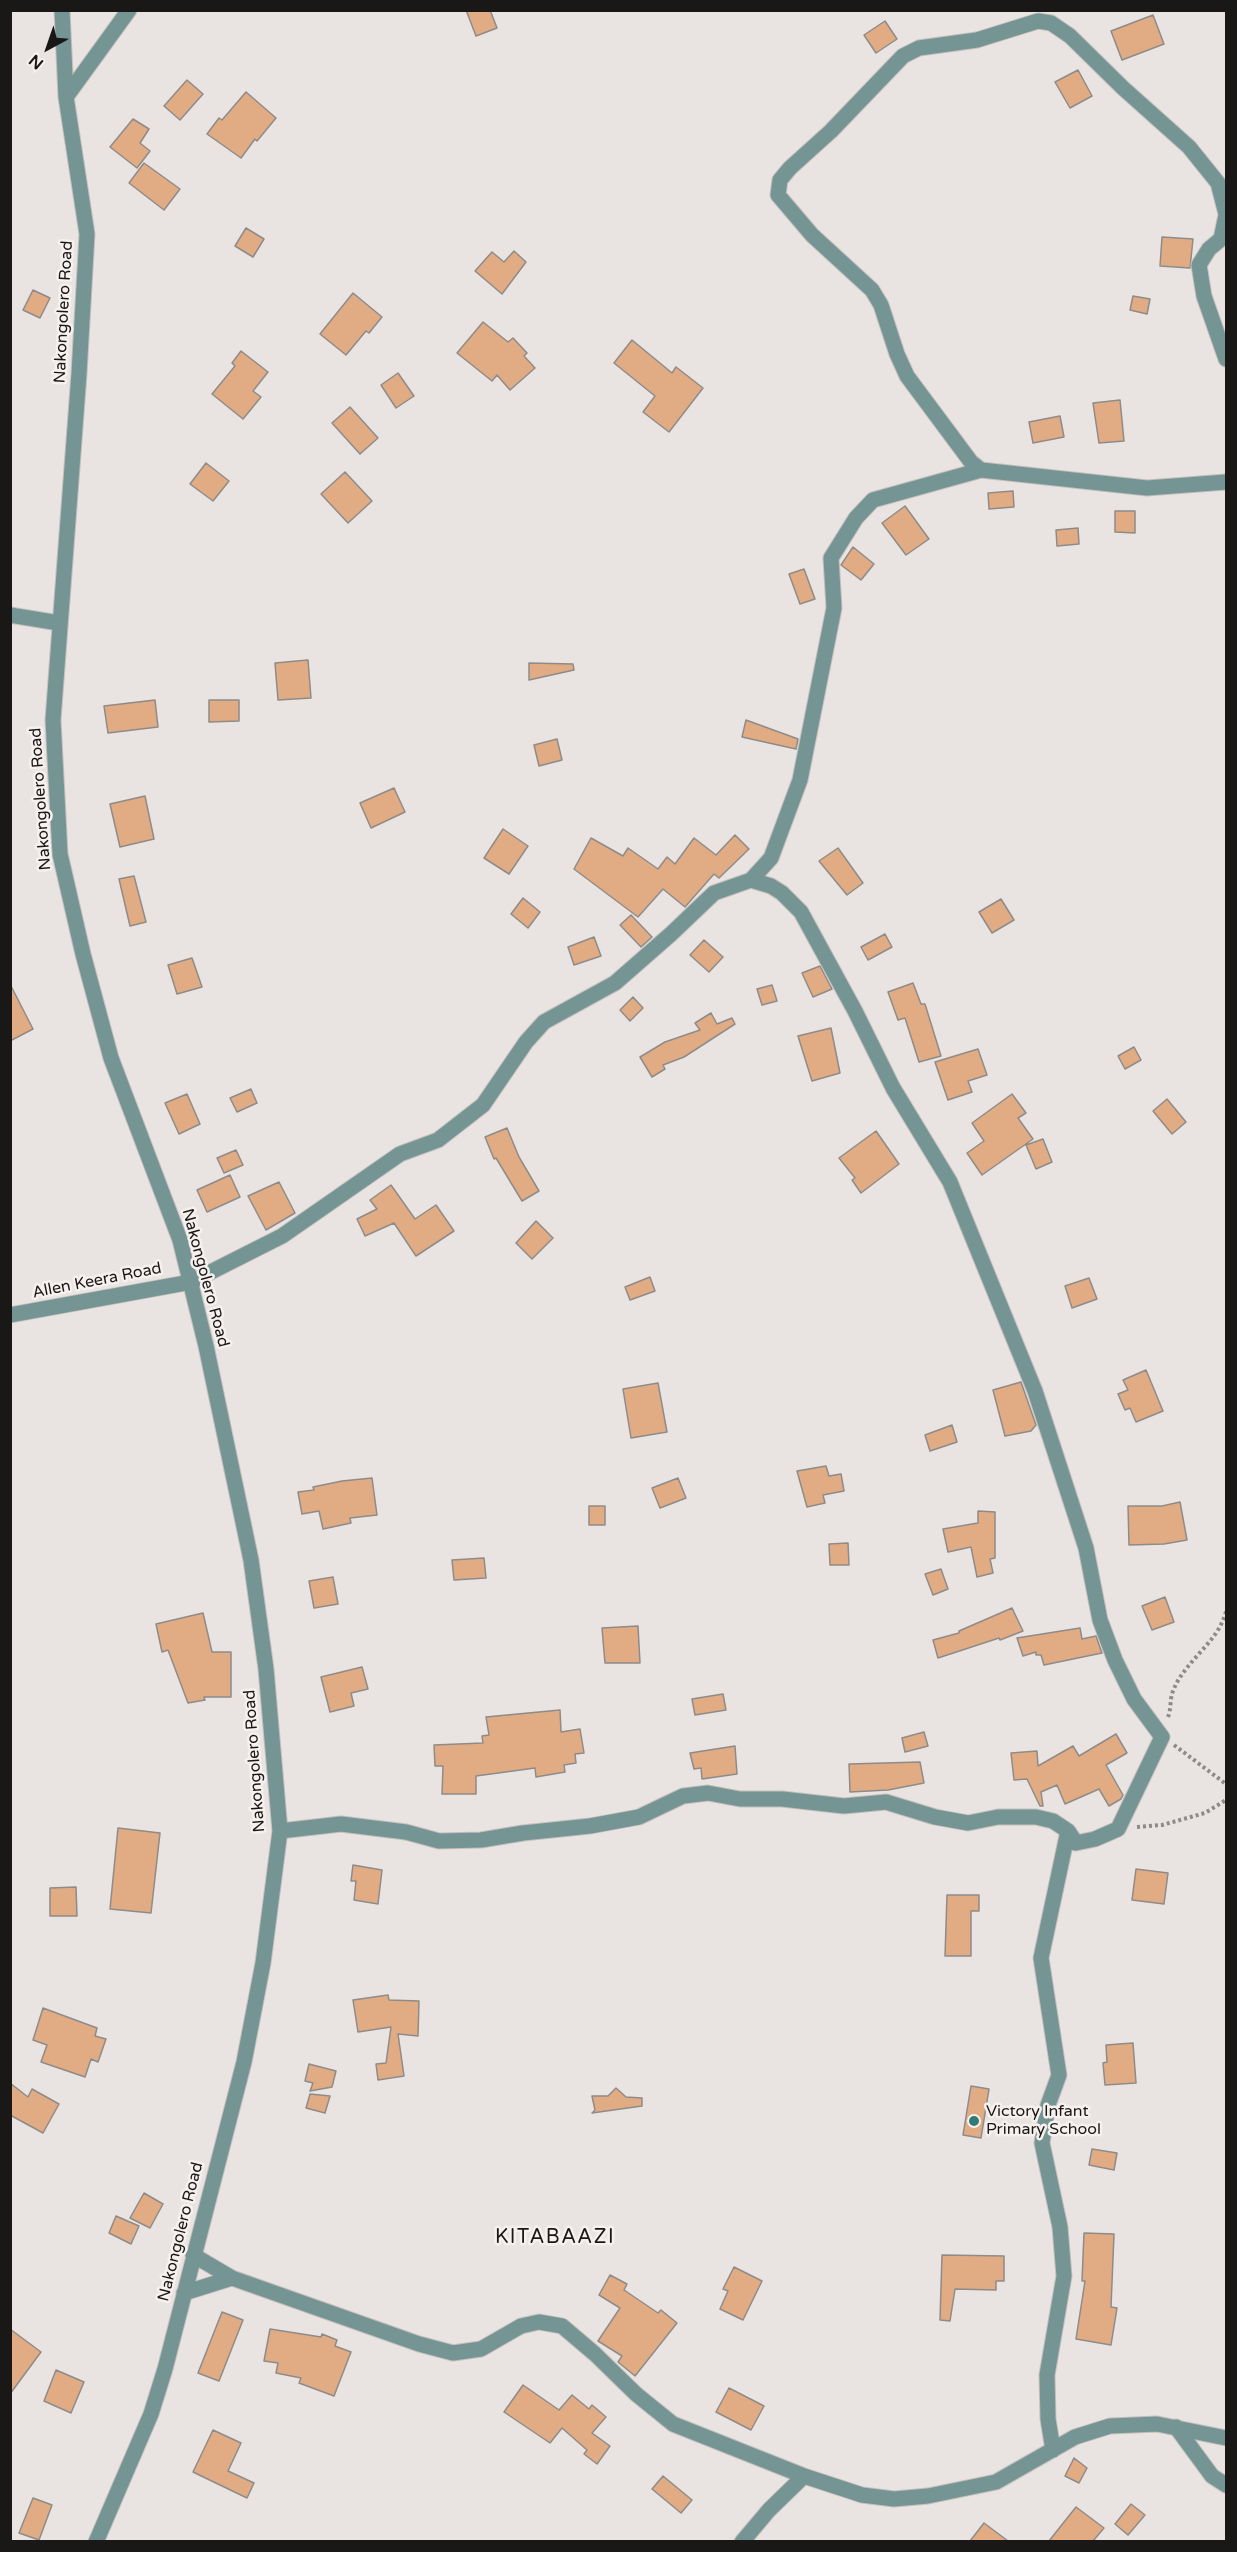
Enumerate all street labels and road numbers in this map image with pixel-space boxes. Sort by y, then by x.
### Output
street label: Nakongolero Road [51,240,77,384]
street label: Nakongolero Road [26,727,56,871]
street label: Nakongolero Road [177,1207,233,1349]
street label: Allen Keera Road [31,1259,163,1303]
street label: Nakongolero Road [240,1689,270,1833]
street label: Nakongolero Road [154,2160,208,2304]

